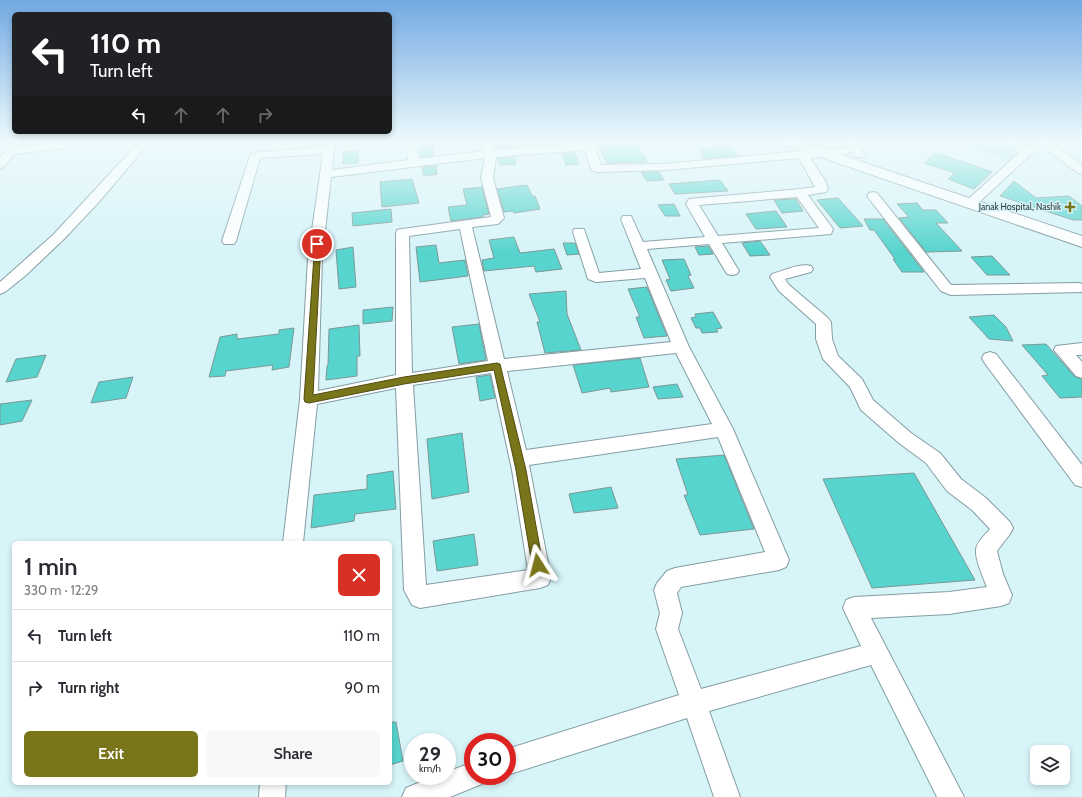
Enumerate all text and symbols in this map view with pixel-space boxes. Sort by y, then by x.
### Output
text: 110 m [90,26,161,60]
icon: left [24,28,76,80]
text: Turn left [90,60,153,82]
icon: left [128,104,150,126]
icon: ahead [170,104,192,126]
icon: ahead [212,104,234,126]
icon: right [254,104,276,126]
place label: Janak Hospital, Nashik [978,201,1061,212]
marker: Janak Hospital, Nashik [1064,201,1076,213]
pin [300,227,334,261]
icon: arrive [306,233,328,255]
position arrow [517,544,559,586]
text: 1 min [24,552,78,581]
button: close [338,554,380,596]
text: 330 m · 12:29 [24,582,98,598]
icon: left [24,625,46,647]
text: Turn left [58,627,112,645]
text: 110 m [343,627,380,645]
icon: right [24,677,46,699]
text: Turn right [58,679,119,697]
text: 90 m [344,679,380,697]
button: Exit [24,731,198,777]
button: Share [206,731,380,777]
speed limit sign: 30 [464,733,516,785]
text: 29 [419,742,441,766]
map controls [1030,745,1070,785]
button: layers [1030,745,1070,785]
text: km/h [419,762,441,775]

